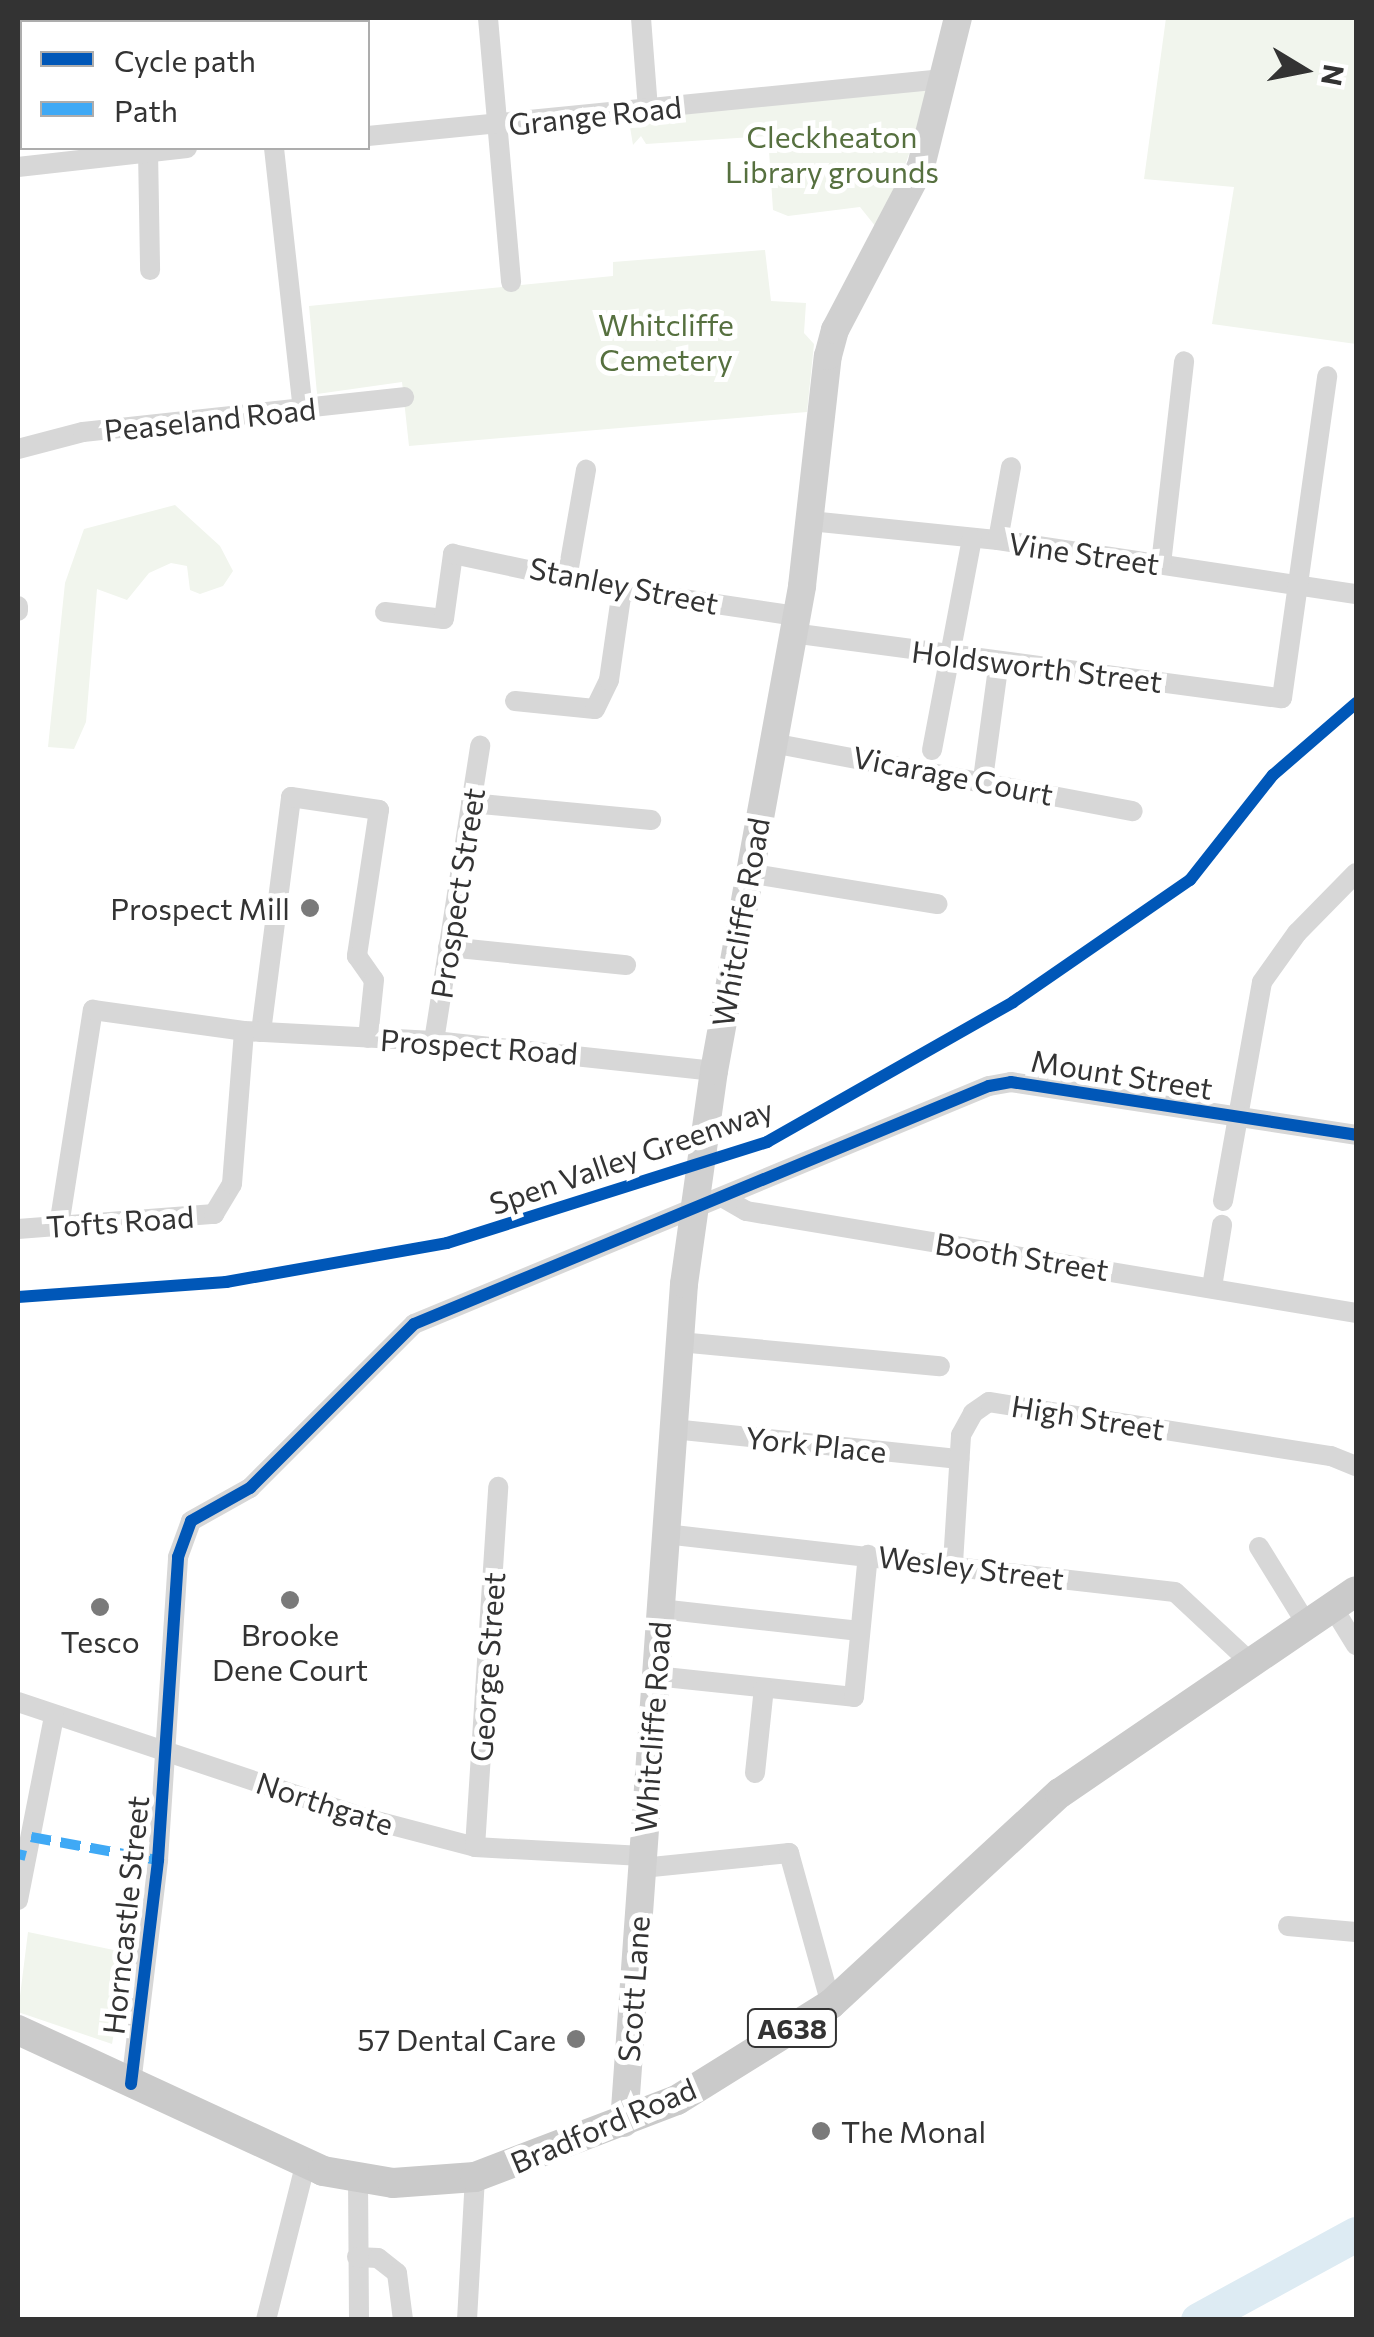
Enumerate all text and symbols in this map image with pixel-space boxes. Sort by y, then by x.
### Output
legend [20,20,370,150]
north arrow [1254,20,1354,120]
text: Cycle path [114,41,256,78]
text: N [1315,62,1352,89]
street label: Grange Road [507,88,683,142]
text: Path [114,91,178,128]
park label: Cleckheaton Library grounds [725,118,939,188]
park label: Whitcliffe Cemetery [598,306,734,376]
street label: Peaseland Road [102,390,318,448]
street label: Vine Street [1006,525,1162,581]
street label: Stanley Street [527,549,721,621]
street label: Holdsworth Street [910,633,1164,699]
street label: Vicarage Court [850,738,1056,812]
street label: Prospect Street [423,785,491,1001]
street label: Whitcliffe Road [704,815,776,1029]
place label: Prospect Mill [110,890,290,926]
marker: Prospect Mill [299,897,321,919]
street label: Prospect Road [379,1021,579,1071]
street label: Mount Street [1029,1042,1215,1106]
street label: Spen Valley Greenway [485,1091,777,1221]
street label: Tofts Road [45,1198,195,1244]
street label: Booth Street [933,1225,1111,1287]
street label: High Street [1009,1387,1167,1447]
street label: York Place [744,1419,888,1469]
street label: Wesley Street [876,1538,1066,1596]
street label: George Street [462,1571,512,1763]
marker: Brooke Dene Court [279,1589,301,1611]
marker: Tesco [89,1596,111,1618]
place label: Brooke Dene Court [212,1616,368,1686]
street label: Whitcliffe Road [627,1620,677,1834]
place label: Tesco [60,1623,140,1659]
street label: Northgate [252,1764,398,1842]
street label: Horncastle Street [95,1794,155,2036]
street label: Scott Lane [610,1915,656,2063]
road number: A638 [744,2005,840,2051]
place label: 57 Dental Care [357,2021,556,2057]
marker: 57 Dental Care [565,2028,587,2050]
street label: Bradford Road [505,2070,701,2180]
place label: The Monal [841,2113,986,2149]
marker: The Monal [810,2120,832,2142]

